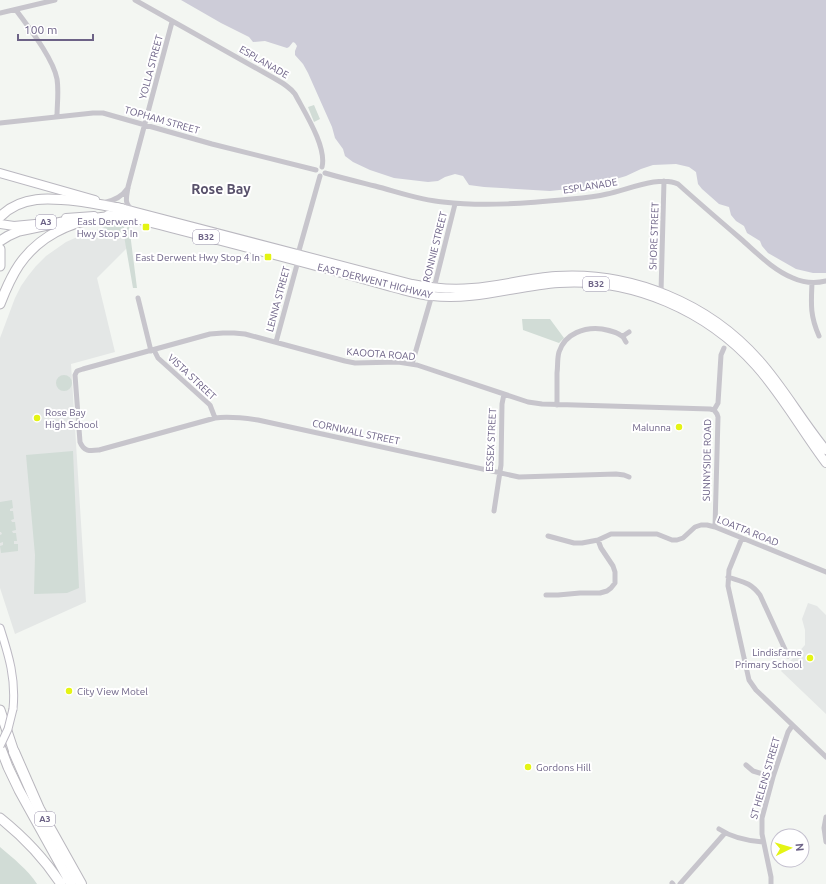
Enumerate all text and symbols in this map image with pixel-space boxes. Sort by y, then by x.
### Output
scale bar [18,16,93,42]
text: 100 m [24,23,57,36]
street label: YOLLA STREET [137,33,165,100]
street label: ESPLANADE [237,43,291,81]
street label: TOPHAM STREET [123,104,201,136]
street label: ESPLANADE [562,176,618,196]
district label: Rose Bay [191,181,251,197]
street label: SHORE STREET [647,201,661,270]
street label: RONNIE STREET [421,210,449,284]
road number: A3 [36,215,56,229]
place label: East Derwent Hwy Stop 3 In [77,216,138,239]
marker: East Derwent Hwy Stop 3 In [141,222,151,232]
road number: B32 [193,230,219,244]
place label: East Derwent Hwy Stop 4 In [136,252,260,263]
marker: East Derwent Hwy Stop 4 In [263,252,273,262]
street label: EAST DERWENT HIGHWAY [316,261,434,301]
street label: LENNA STREET [264,265,292,333]
road number: B32 [583,277,609,291]
street label: KAOOTA ROAD [346,346,416,362]
street label: VISTA STREET [166,352,219,402]
place label: Rose Bay High School [45,407,98,430]
street label: ESSEX STREET [484,407,498,472]
marker: Rose Bay High School [32,413,42,423]
street label: CORNWALL STREET [311,417,401,447]
street label: SUNNYSIDE ROAD [701,419,713,501]
place label: Malunna [632,422,671,433]
marker: Malunna [674,422,684,432]
street label: LOATTA ROAD [716,514,780,548]
place label: Lindisfarne Primary School [735,647,802,670]
marker: Lindisfarne Primary School [805,653,815,663]
marker: City View Motel [64,686,74,696]
place label: City View Motel [77,686,148,697]
street label: ST HELENS STREET [748,735,782,820]
marker: Gordons Hill [523,762,533,772]
place label: Gordons Hill [536,762,591,773]
road number: A3 [35,812,55,826]
north arrow [770,828,810,868]
text: N [794,843,806,852]

